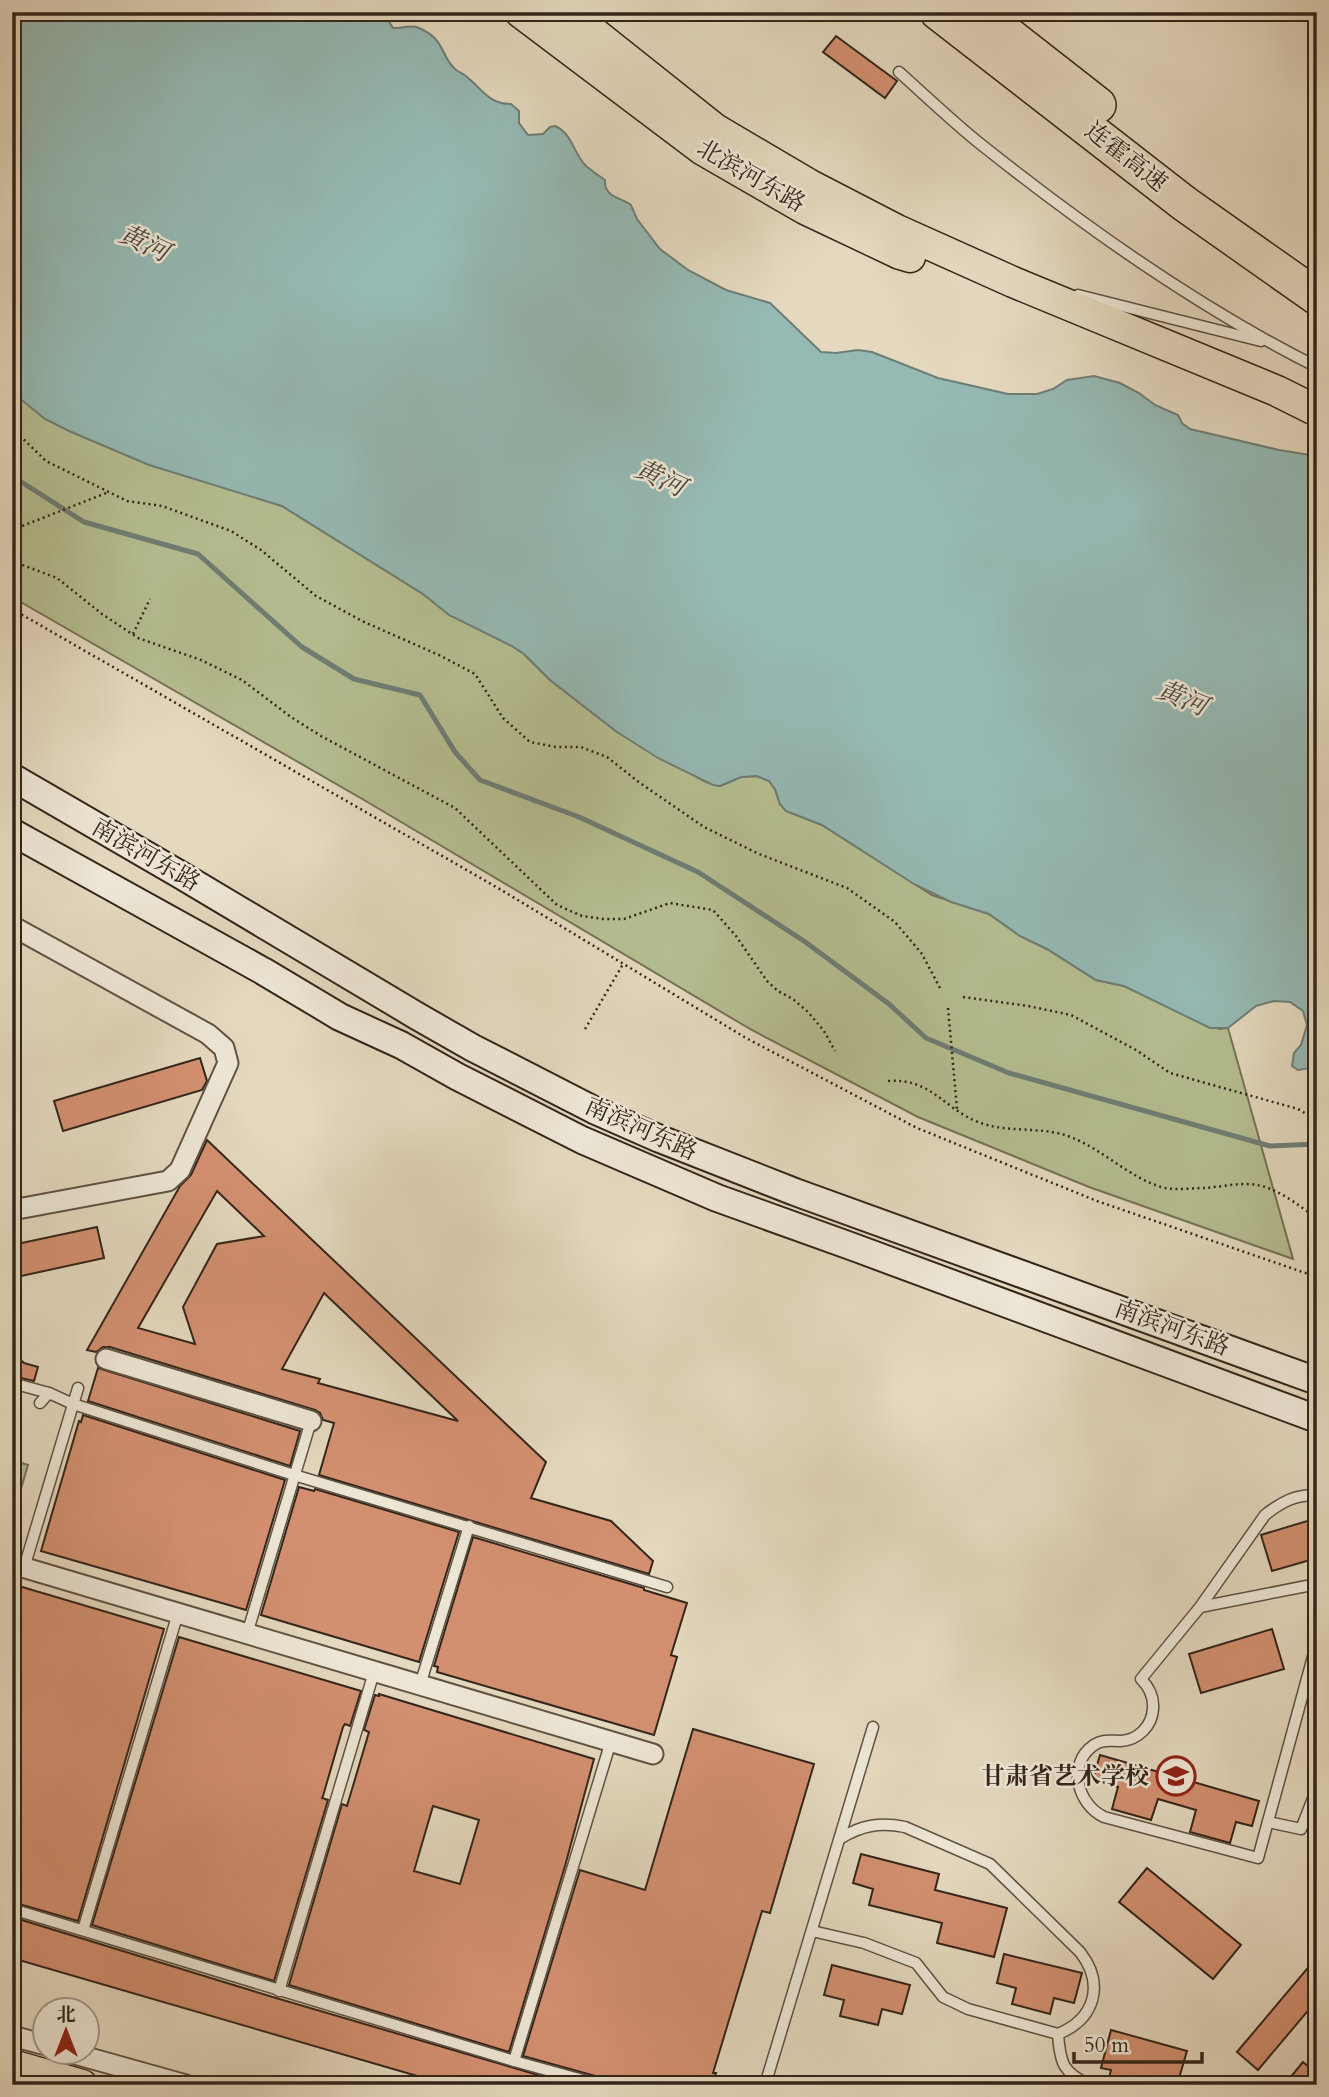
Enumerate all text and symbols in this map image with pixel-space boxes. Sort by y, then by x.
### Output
street label: 连霍高速 [1078,114,1174,200]
street label: 北滨河东路 [691,132,811,220]
water label: 黄河 [113,216,179,272]
water label: 黄河 [629,451,695,507]
water label: 黄河 [1151,672,1216,725]
street label: 南滨河东路 [86,811,206,899]
street label: 南滨河东路 [579,1090,703,1168]
street label: 南滨河东路 [1110,1292,1234,1364]
school or university icon: 甘肃省艺术学校 [1155,1755,1197,1797]
place label: 甘肃省艺术学校 [981,1760,1149,1793]
north arrow [32,1996,102,2066]
text: 北 [56,2002,76,2028]
scale bar [1074,2020,1201,2064]
text: 50 m [1084,2031,1129,2060]

